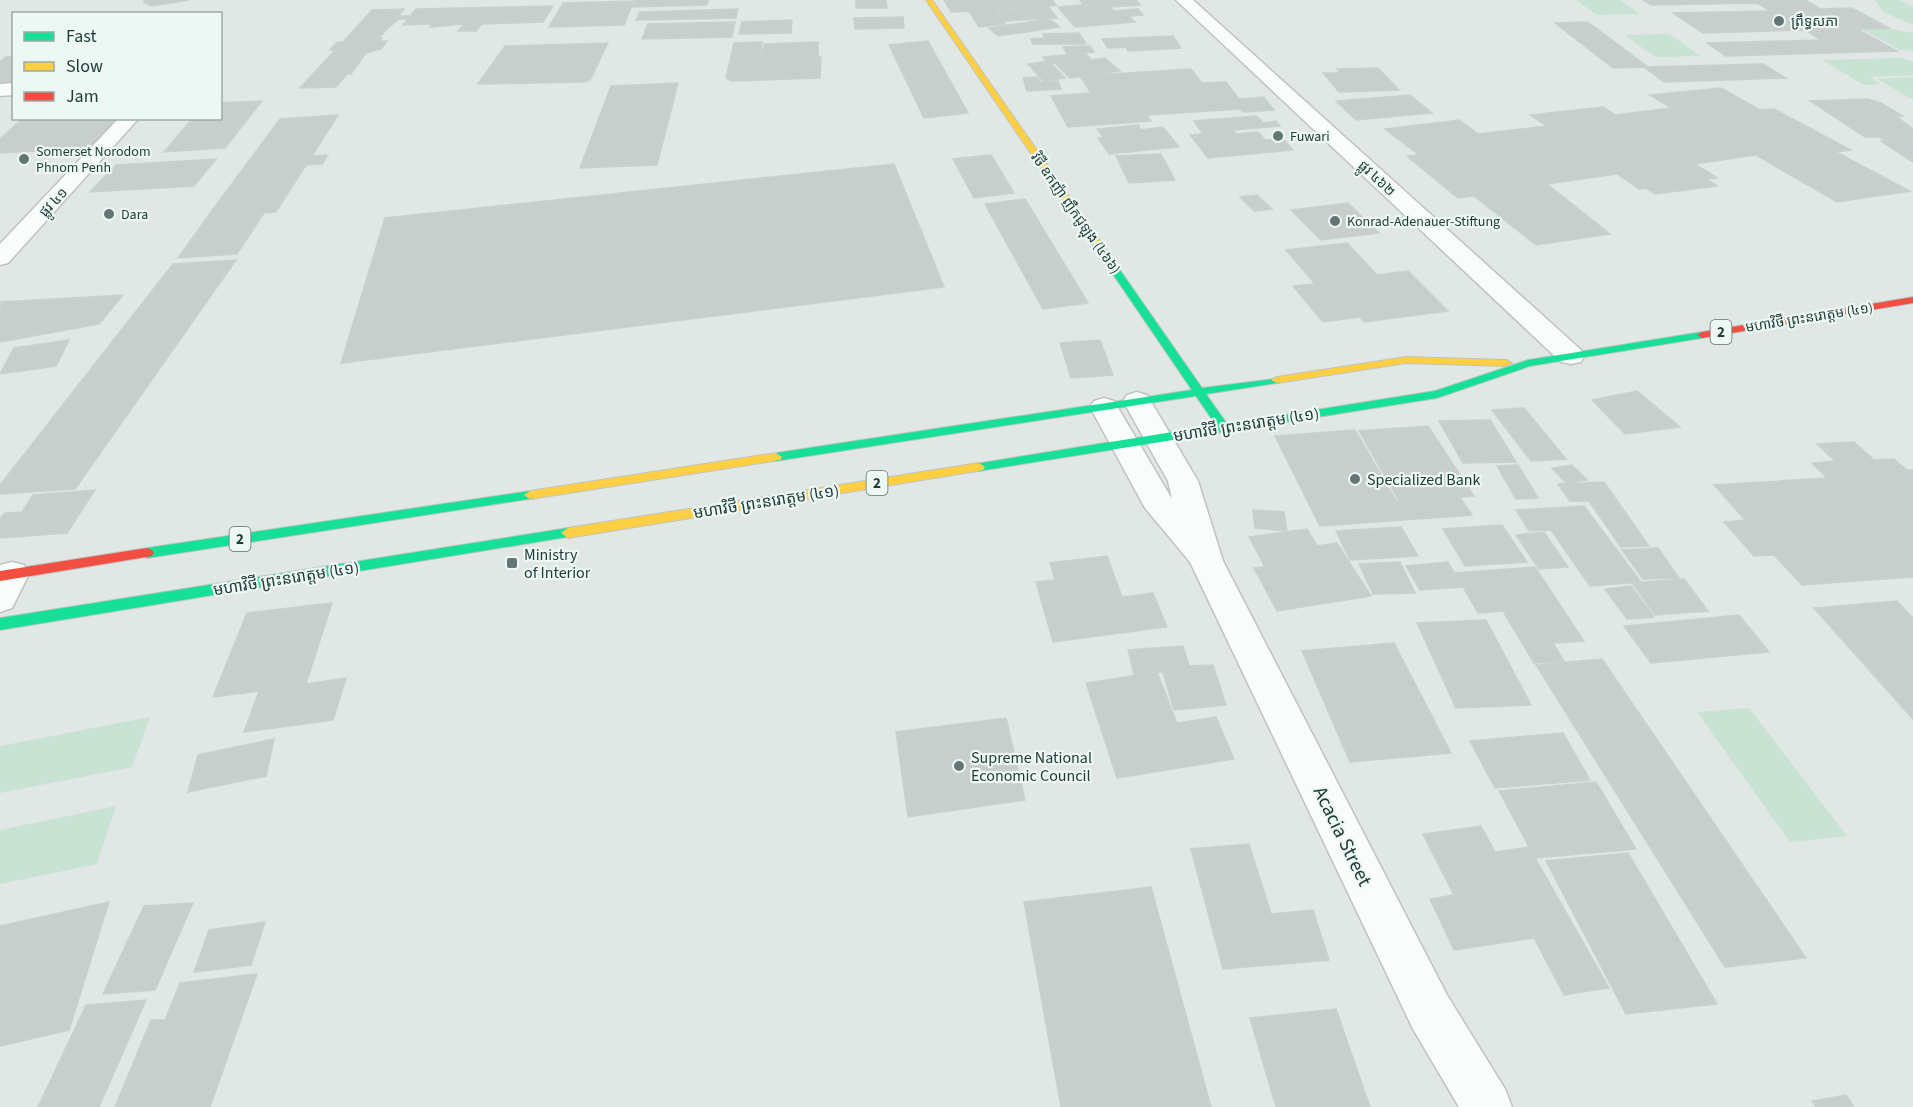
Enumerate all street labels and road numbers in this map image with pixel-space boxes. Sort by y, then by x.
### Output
street label: វិថី ឧកញ៉ា ញឹកជូឡុង (៤៦៦) [1025,148,1125,279]
street label: ផ្លូវ ៤៦២ [1352,156,1399,202]
street label: ផ្លូវ ៤១ [35,183,73,223]
street label: មហាវិថី ព្រះនរោត្តម (៤១) [1744,298,1874,338]
road number: 2 [1710,320,1732,344]
street label: មហាវិថី ព្រះនរោត្តម (៤១) [1172,402,1321,447]
road number: 2 [866,471,888,495]
street label: មហាវិថី ព្រះនរោត្តម (៤១) [692,479,841,524]
road number: 2 [230,527,250,551]
street label: មហាវិថី ព្រះនរោត្តម (៤១) [212,556,361,601]
street label: Acacia Street [1306,782,1378,891]

